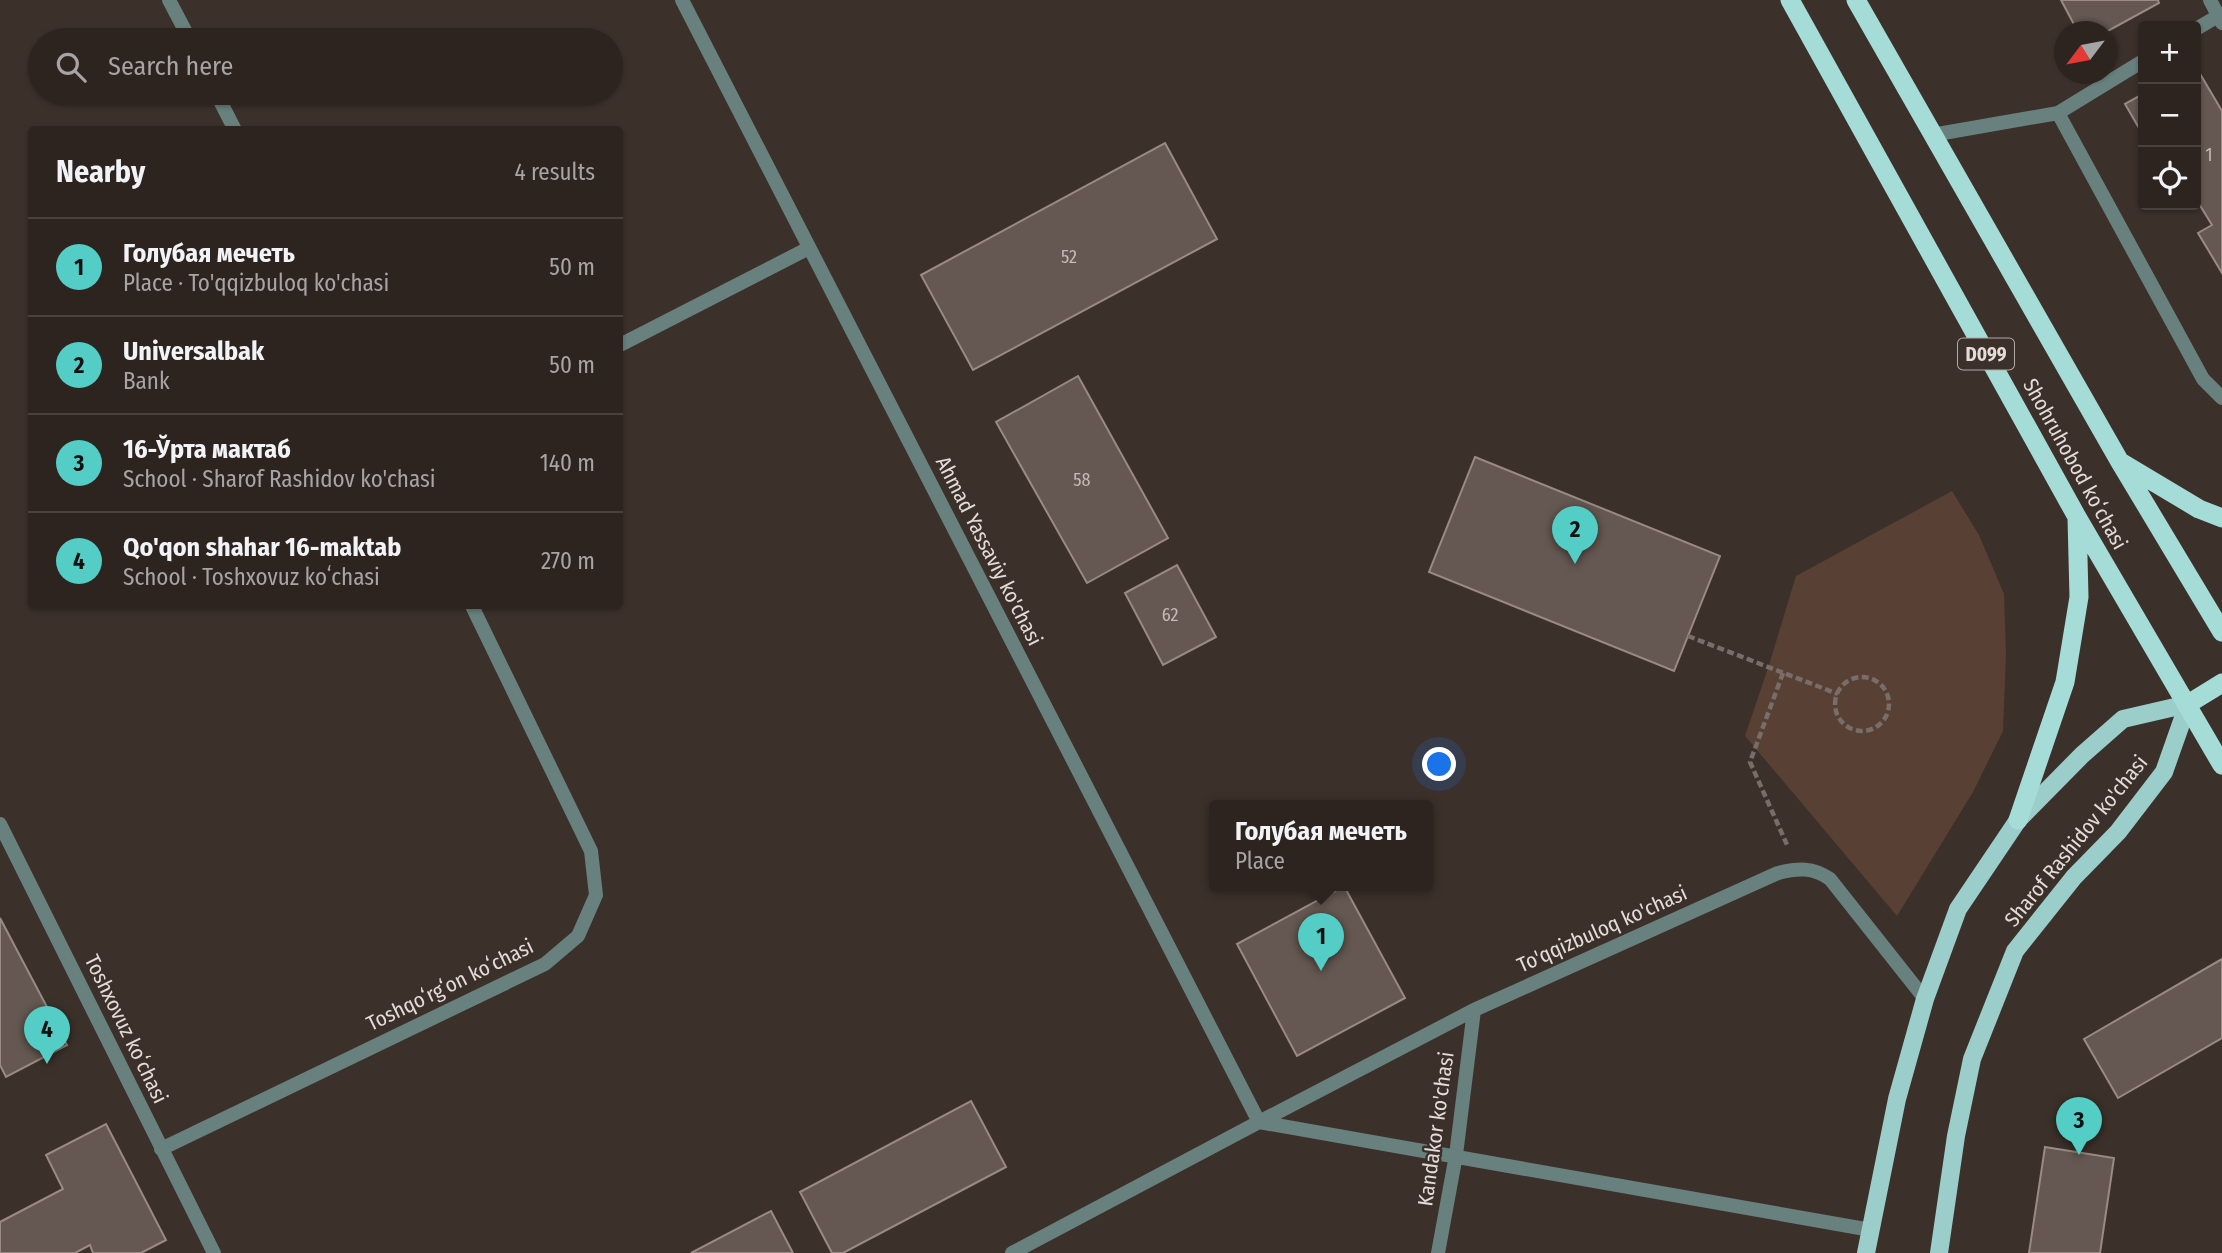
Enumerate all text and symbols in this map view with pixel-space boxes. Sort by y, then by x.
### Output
north arrow [2054,21,2117,84]
map controls [2138,21,2201,210]
button: + [2138,21,2201,84]
search box [28,28,623,105]
icon: search [52,48,90,86]
text: Search here [108,51,233,82]
button: − [2138,84,2201,147]
house number: 1 [2205,144,2213,166]
button: locate [2138,147,2201,210]
text: Nearby [56,154,145,190]
text: 4 results [514,158,595,186]
text: Голубая мечеть [123,238,295,269]
house number: 52 [1061,246,1077,268]
text: 1 [74,253,84,281]
text: 50 m [549,253,595,281]
text: Place · To'qqizbuloq ko'chasi [123,269,389,297]
text: Universalbak [123,336,264,367]
road number: D099 [1958,338,2014,370]
text: 2 [74,351,84,379]
text: 50 m [549,351,595,379]
text: Bank [123,367,170,395]
street label: Shohruhobod koʻchasi [2017,374,2133,554]
text: 16-Ўрта мактаб [123,434,291,465]
text: 3 [74,449,84,477]
text: 140 m [540,449,595,477]
street label: Ahmad Yassaviy ko'chasi [930,452,1048,650]
text: School · Sharof Rashidov ko'chasi [123,465,436,493]
house number: 58 [1073,469,1091,491]
pin: 2 [1552,506,1598,564]
text: Qo'qon shahar 16-maktab [123,532,401,563]
text: 4 [73,547,85,575]
text: 270 m [541,547,595,575]
text: School · Toshxovuz koʻchasi [123,563,380,591]
house number: 62 [1162,604,1178,626]
your location [1422,747,1456,781]
street label: Sharof Rashidov ko'chasi [1999,750,2153,932]
popup [1209,800,1433,891]
text: Голубая мечеть [1235,816,1407,847]
text: Place [1235,847,1285,875]
street label: To'qqizbuloq ko'chasi [1513,880,1691,978]
pin: 1 [1298,913,1344,971]
street label: Toshqoʻrgʻon koʻchasi [362,933,538,1037]
street label: Toshxovuz koʻchasi [79,950,173,1108]
pin: 4 [24,1006,70,1064]
street label: Kandakor ko'chasi [1412,1050,1460,1208]
pin: 3 [2056,1097,2102,1155]

